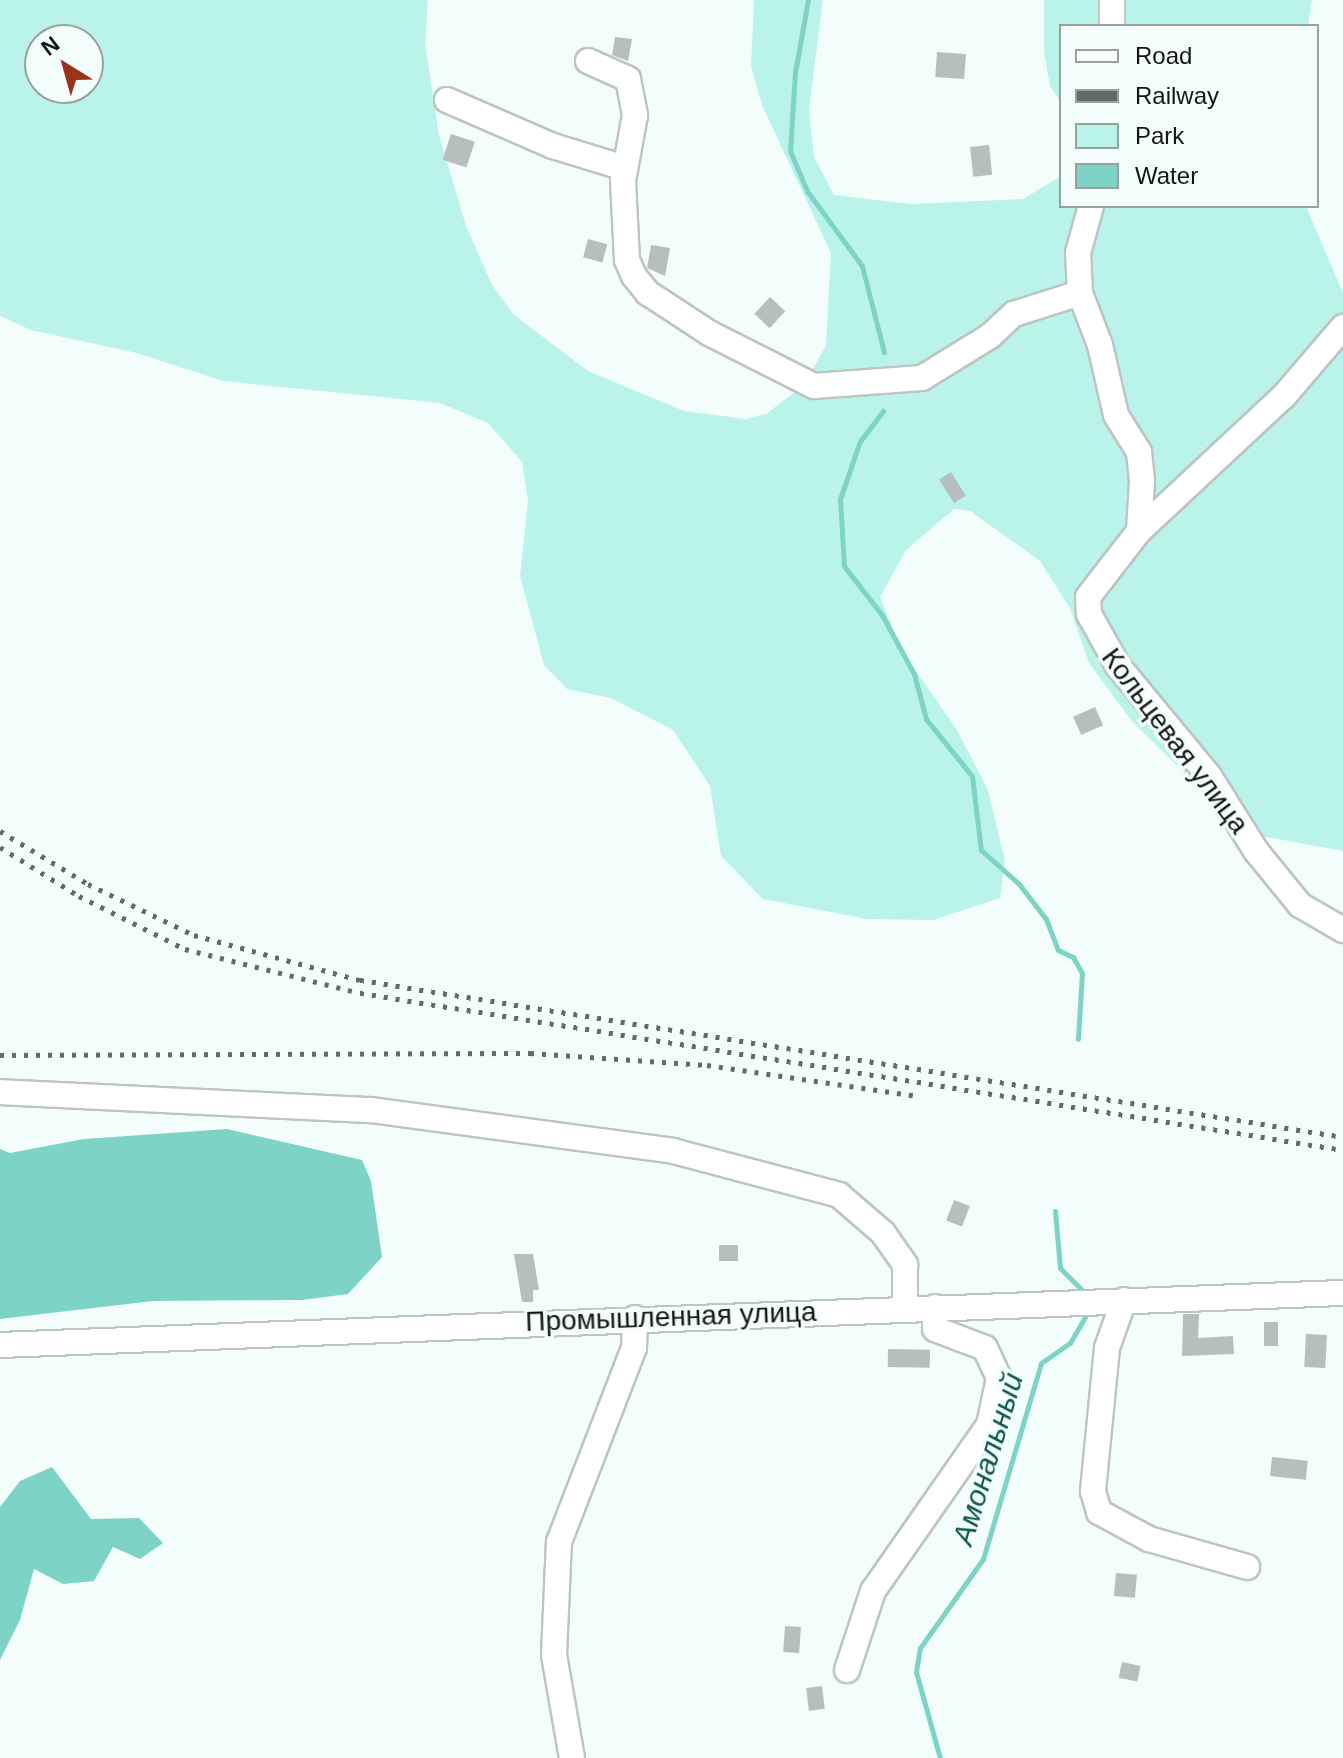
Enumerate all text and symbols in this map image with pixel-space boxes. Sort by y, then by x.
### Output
north arrow [24,24,104,104]
legend [1059,24,1319,208]
text: N [37,31,64,61]
text: Road [1135,42,1192,69]
text: Railway [1135,82,1219,109]
text: Park [1135,122,1184,149]
text: Water [1135,162,1198,189]
street label: Кольцевая улица [1094,642,1256,840]
street label: Промышленная улица [525,1295,817,1339]
water label: Амональный [945,1369,1031,1549]

